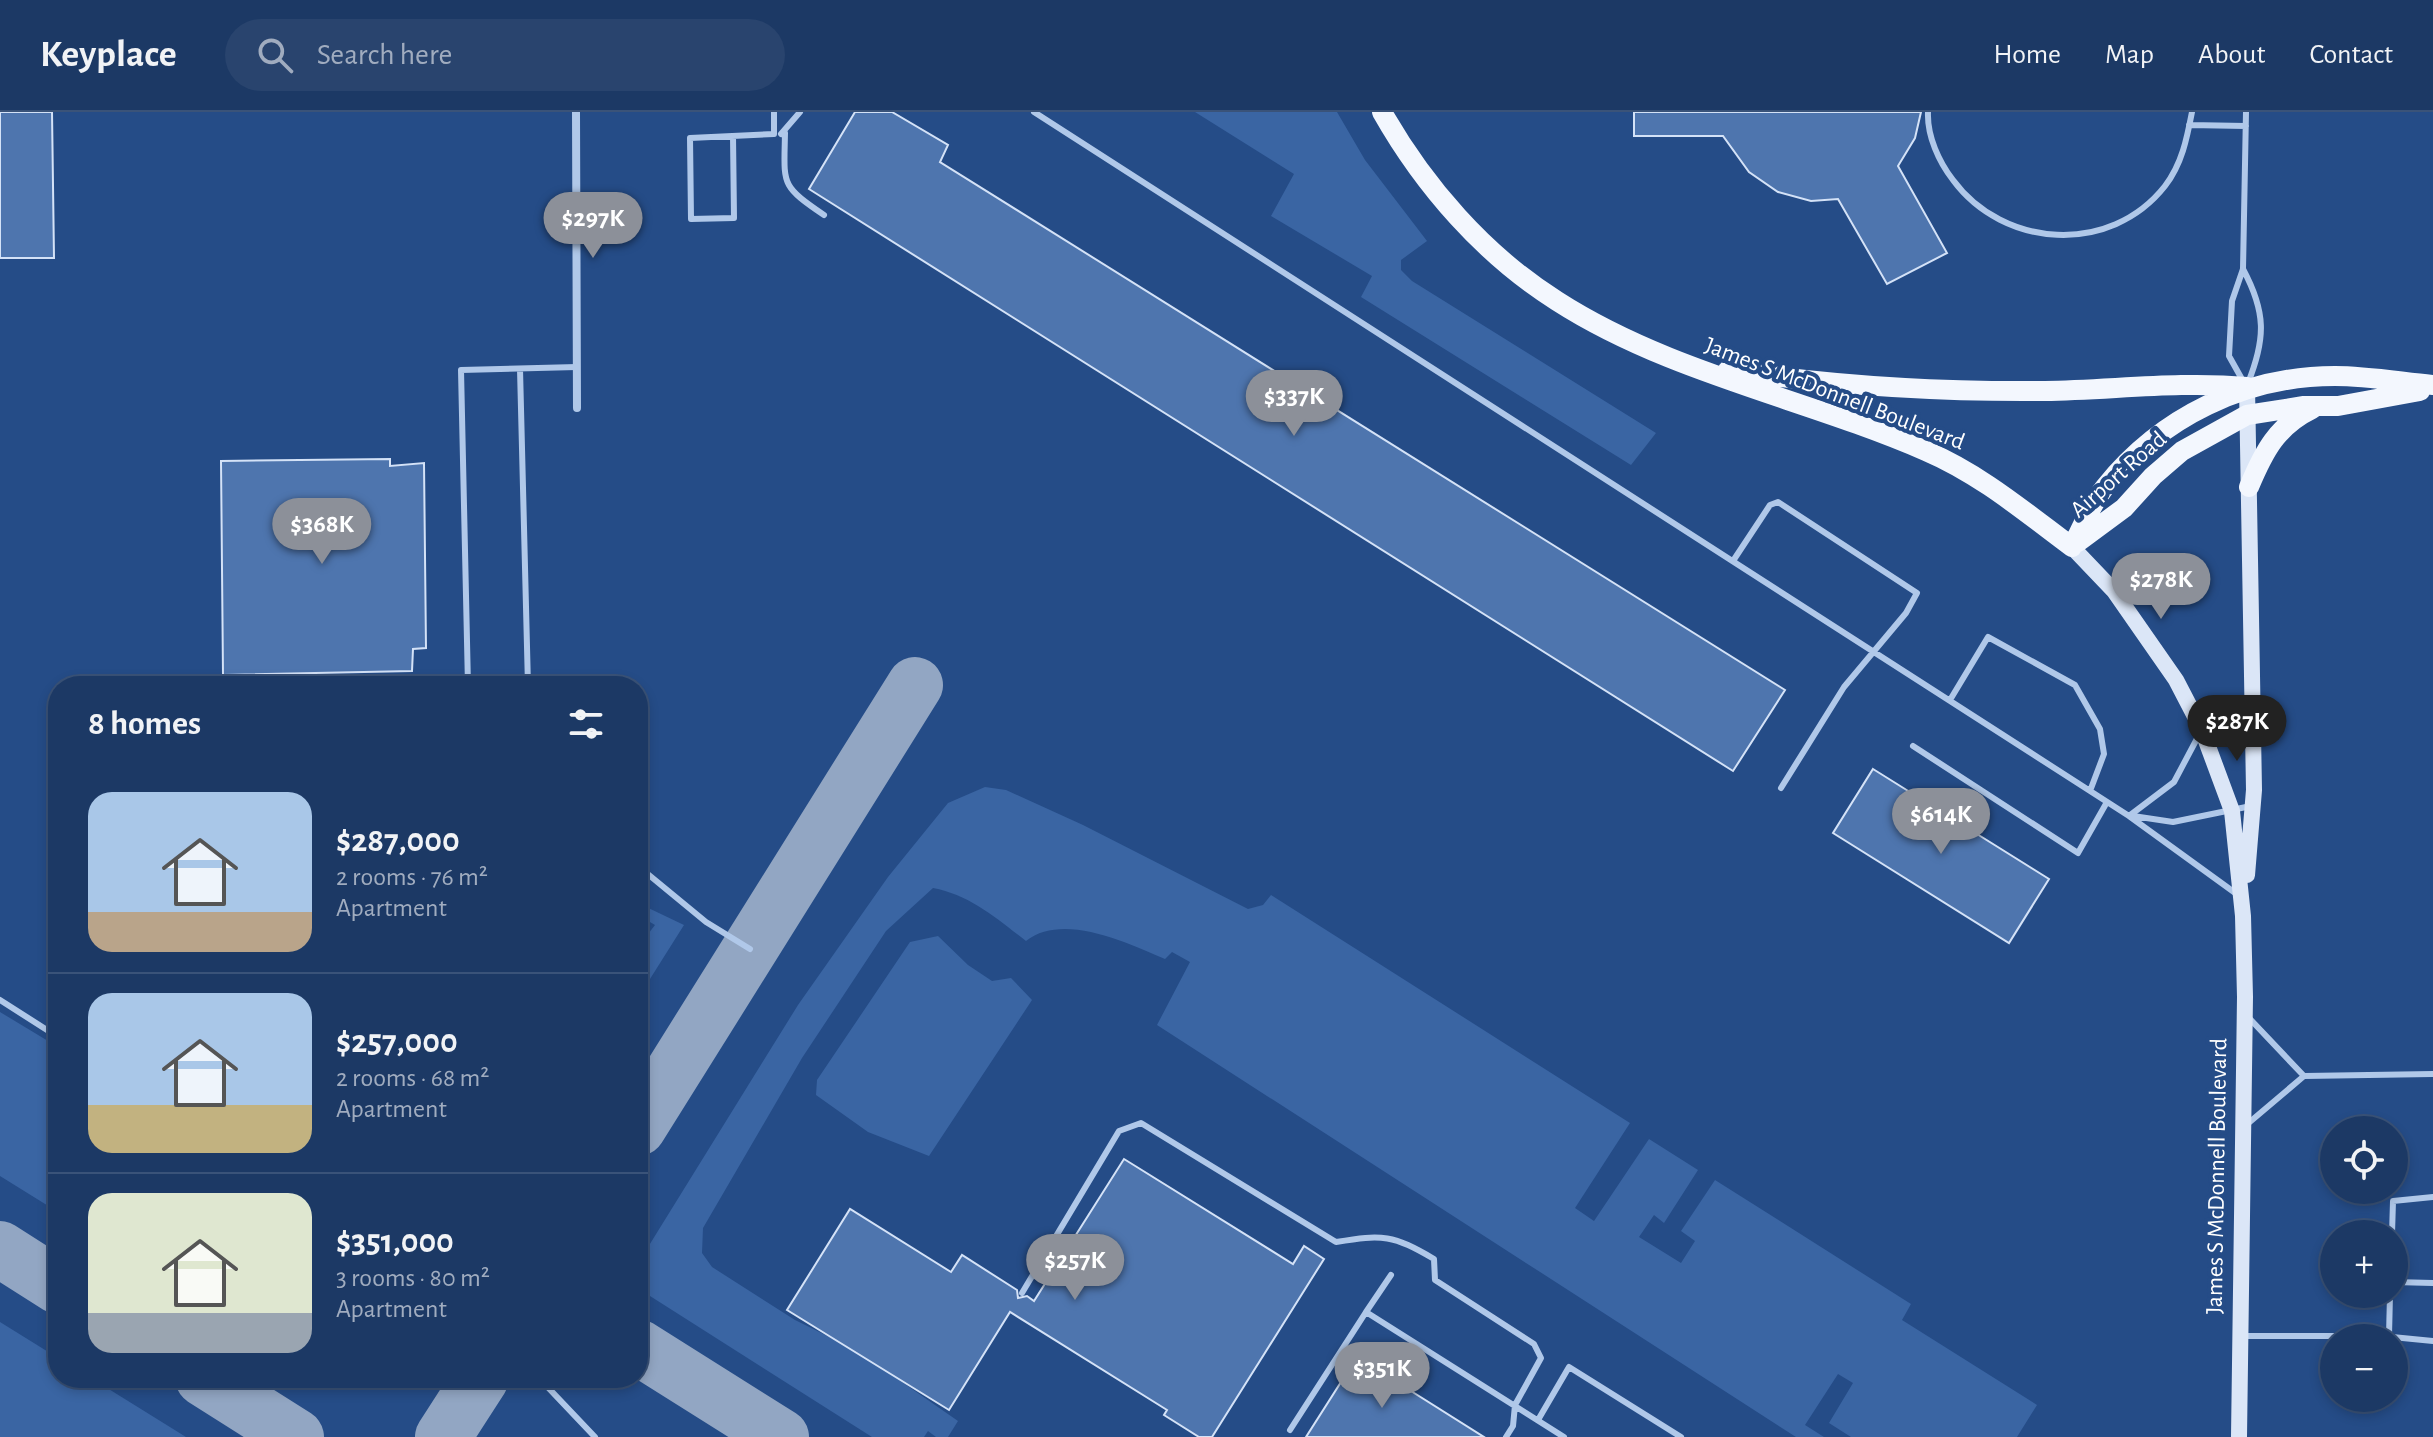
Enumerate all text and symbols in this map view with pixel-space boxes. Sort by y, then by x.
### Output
search box [225,19,785,91]
icon: search [253,33,297,77]
text: Keyplace [40,36,177,74]
text: Search here [317,40,452,70]
text: Home [1994,41,2061,69]
text: Map [2105,41,2154,69]
text: About [2198,41,2266,69]
text: Contact [2310,41,2393,69]
pin: $297K [537,192,649,260]
text: $297K [562,205,624,231]
street label: James S McDonnell Boulevard [1701,333,1968,455]
pin: $337K [1238,370,1350,438]
text: $337K [1264,383,1324,409]
street label: Airport Road [2066,427,2171,523]
pin: $368K [266,498,378,566]
text: $368K [290,511,354,537]
pin: $278K [2105,553,2217,621]
text: $278K [2129,566,2193,592]
pin: $287K [2181,695,2293,763]
icon: filters [564,702,608,746]
text: 8 homes [88,707,201,741]
text: $287K [2205,708,2269,734]
pin: $614K [1885,788,1997,856]
text: $614K [1910,801,1972,827]
icon: home [152,824,248,920]
text: $287,000 [336,824,460,858]
text: 2 rooms · 76 m² [336,864,488,890]
text: Apartment [336,895,447,921]
icon: home [152,1025,248,1121]
text: $257,000 [336,1025,458,1059]
street label: James S McDonnell Boulevard [2203,1038,2231,1314]
text: 2 rooms · 68 m² [336,1065,489,1091]
text: Apartment [336,1096,447,1122]
map controls [2320,1116,2408,1412]
button: locate [2320,1116,2408,1204]
button: + [2320,1220,2408,1308]
icon: home [152,1225,248,1321]
text: $351,000 [336,1225,454,1259]
pin: $257K [1019,1234,1131,1302]
text: $257K [1044,1247,1106,1273]
text: 3 rooms · 80 m² [336,1265,490,1291]
text: Apartment [336,1296,447,1322]
button: − [2320,1324,2408,1412]
pin: $351K [1326,1342,1438,1410]
text: $351K [1353,1355,1411,1381]

